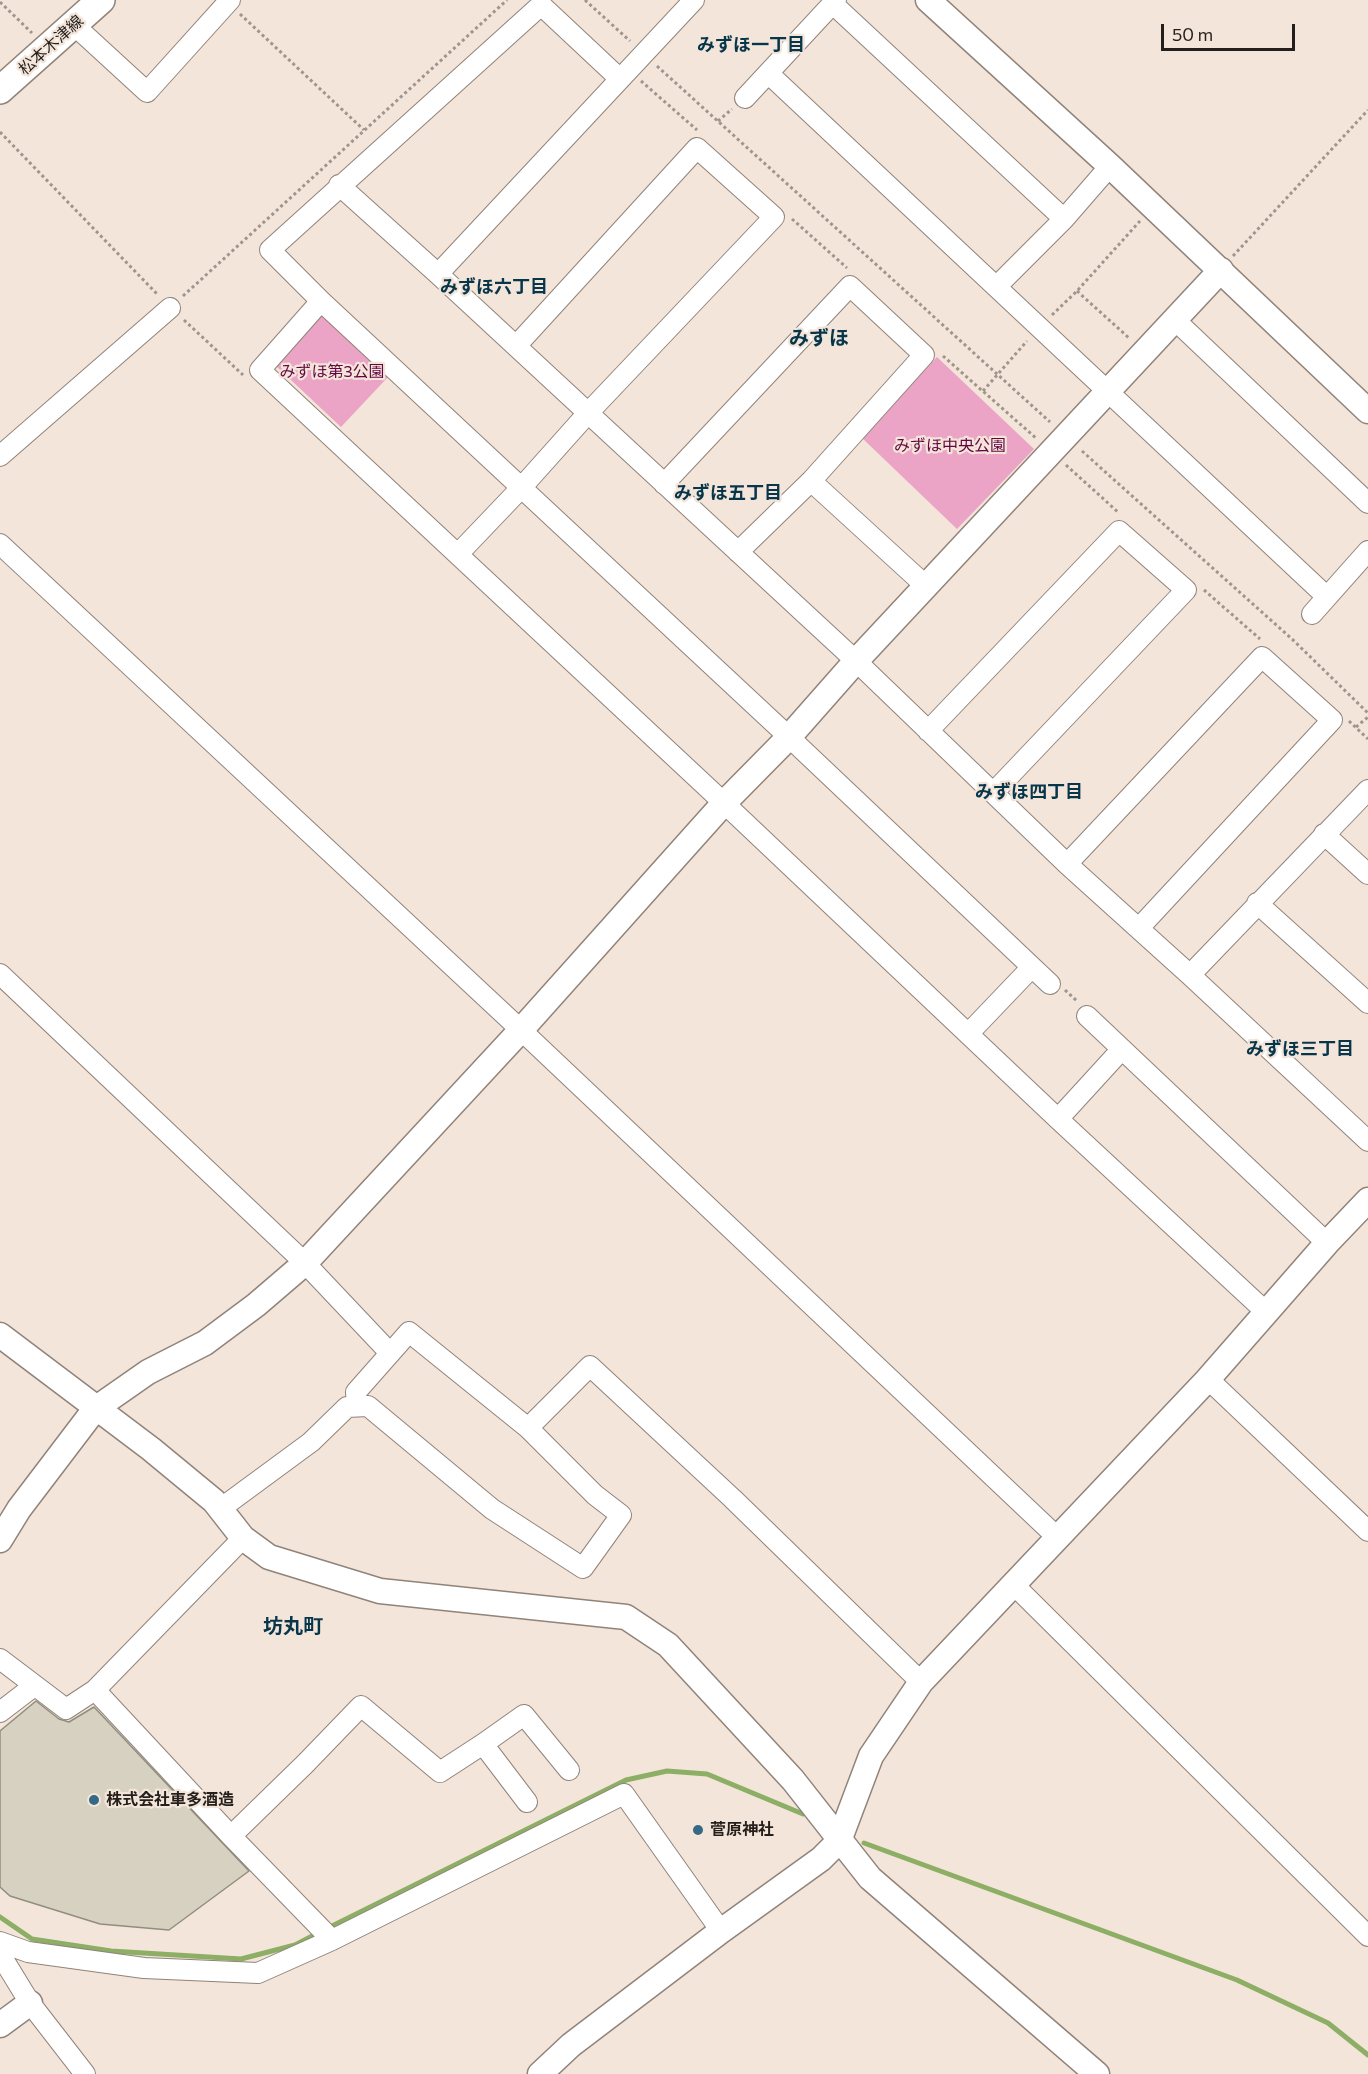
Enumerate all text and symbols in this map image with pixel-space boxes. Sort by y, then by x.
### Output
street label: 松本木津線 [15,11,87,79]
scale bar [1164,12,1298,50]
text: 50 m [1172,23,1213,45]
district label: みずほ一丁目 [697,34,805,56]
district label: みずほ六丁目 [440,276,548,298]
district label: みずほ [789,326,849,350]
park label: みずほ第3公園 [279,362,385,382]
park label: みずほ中央公園 [894,436,1006,456]
district label: みずほ五丁目 [674,482,782,504]
district label: みずほ四丁目 [975,781,1083,803]
district label: みずほ三丁目 [1246,1038,1354,1060]
district label: 坊丸町 [263,1614,323,1638]
place label: 株式会社車多酒造 [106,1790,234,1810]
marker: 株式会社車多酒造 [87,1793,101,1807]
place label: 菅原神社 [710,1820,774,1840]
marker: 菅原神社 [691,1823,705,1837]

